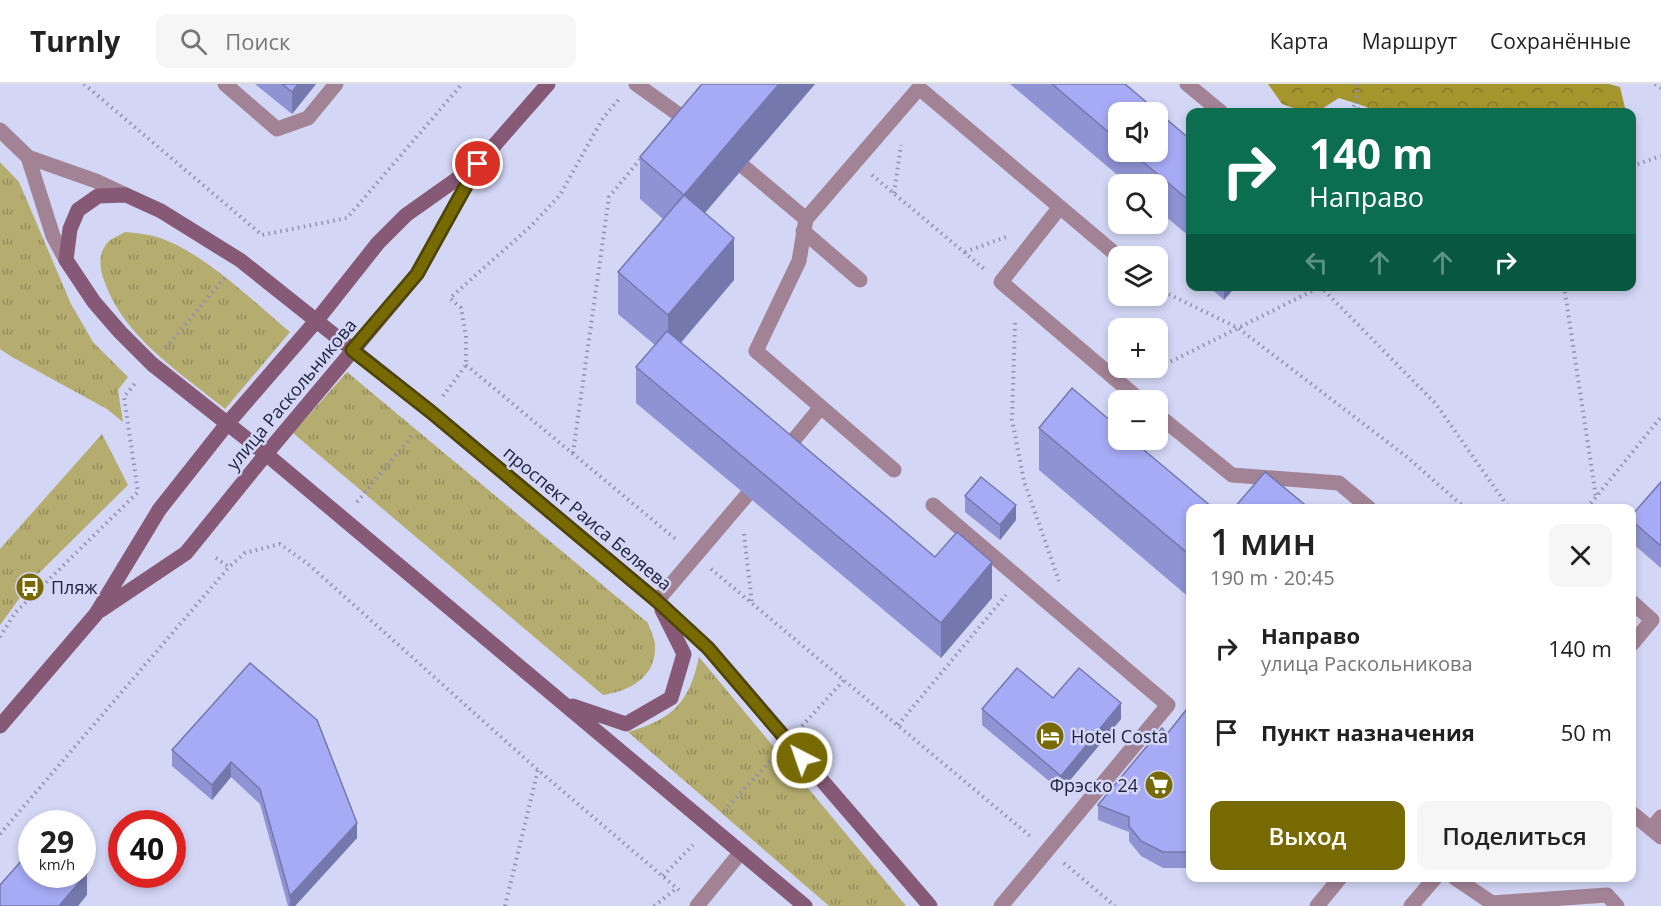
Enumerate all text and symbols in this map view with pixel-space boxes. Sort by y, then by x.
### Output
search box [156,14,576,68]
text: Turnly [30,22,120,60]
icon: search [177,25,210,58]
text: Поиск [225,26,290,56]
text: Карта [1270,27,1329,55]
text: Маршрут [1362,27,1457,55]
text: Сохранённые [1490,27,1631,55]
map controls [1108,102,1168,450]
button: sound [1108,102,1168,162]
text: 140 m [1309,124,1433,181]
icon: right [1210,132,1288,210]
pin [452,138,503,189]
icon: arrive [461,147,494,180]
button: search [1108,174,1168,234]
text: Направо [1309,178,1424,215]
button: layers [1108,246,1168,306]
icon: left [1300,246,1333,279]
icon: ahead [1363,246,1396,279]
icon: ahead [1426,246,1459,279]
icon: right [1489,246,1522,279]
street label: улица Раскольникова [221,313,361,475]
button: + [1108,318,1168,378]
button: − [1108,390,1168,450]
street label: проспект Раиса Беляева [499,440,677,596]
text: 1 мин [1210,517,1316,566]
button: close [1549,524,1612,587]
text: 190 m · 20:45 [1210,564,1335,591]
bus stop icon: Пляж [14,571,46,603]
place label: Пляж [51,575,98,599]
text: Направо [1261,620,1360,650]
icon: right [1210,632,1243,665]
text: 140 m [1548,633,1612,663]
text: улица Раскольникова [1261,650,1473,677]
icon: arrive [1210,716,1243,749]
text: Пункт назначения [1261,717,1475,747]
text: 50 m [1561,717,1612,747]
hotel icon: Hotel Costa [1034,720,1066,752]
place label: Hotel Costa [1071,724,1168,748]
position arrow [770,726,834,790]
supermarket icon: Фрэско 24 [1143,769,1175,801]
place label: Фрэско 24 [1050,773,1138,797]
button: Выход [1210,801,1405,870]
button: Поделиться [1417,801,1612,870]
speed limit sign: 40 [108,810,186,888]
text: 29 [40,821,74,862]
text: km/h [39,854,75,874]

